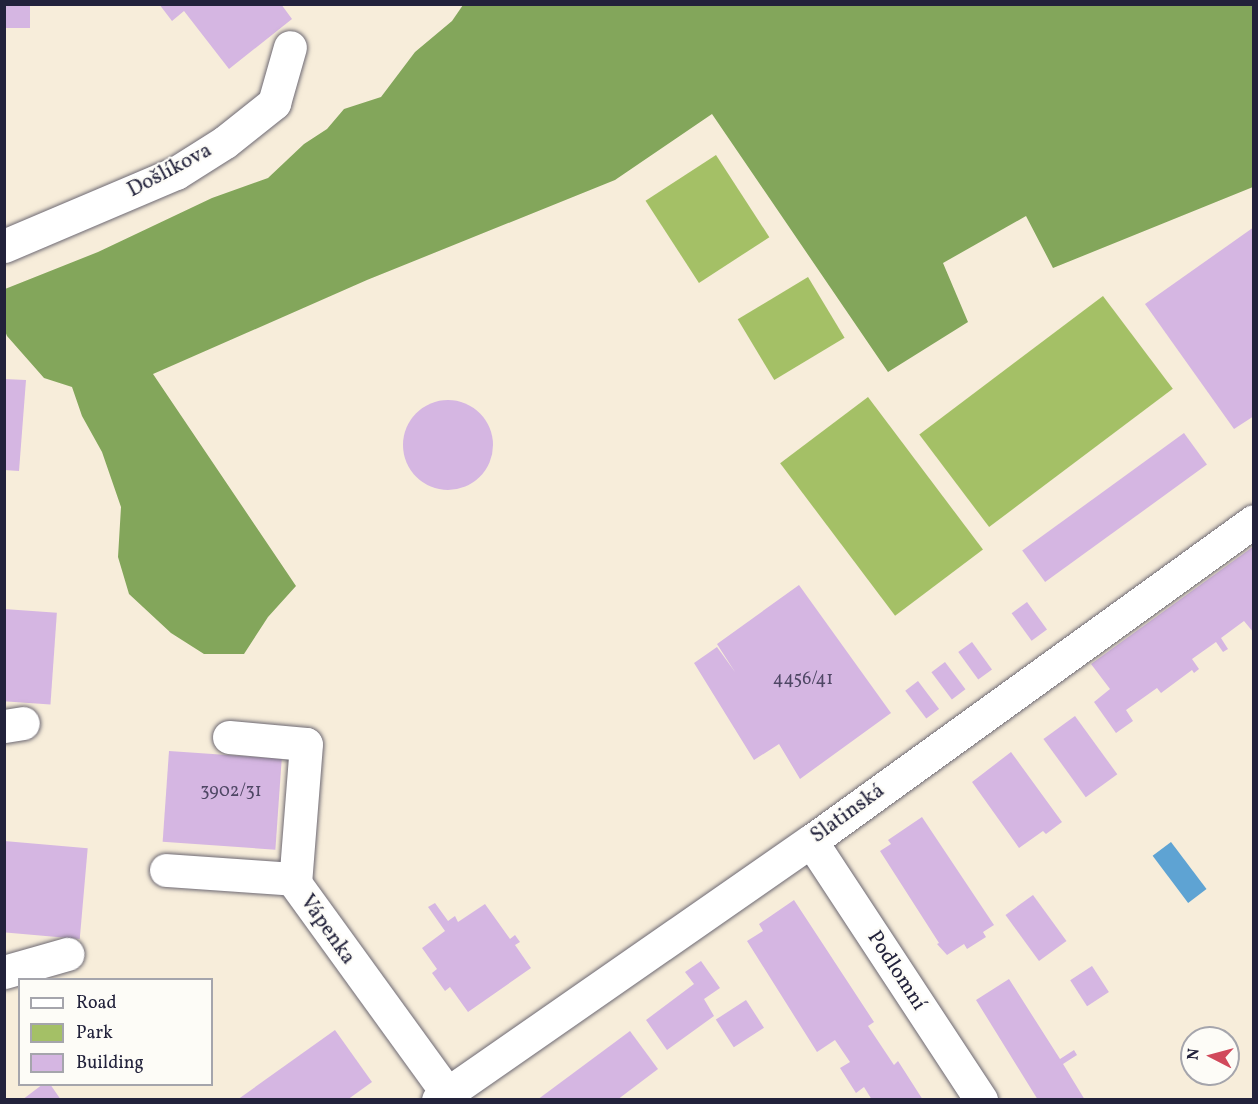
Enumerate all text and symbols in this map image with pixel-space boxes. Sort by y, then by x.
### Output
street label: Došlíkova [124,138,216,204]
house number: 4456/41 [773,669,833,691]
street label: Slatinská [806,779,890,849]
house number: 3902/31 [200,781,262,803]
street label: Vápenka [294,890,360,970]
street label: Podlomní [861,927,931,1015]
legend [18,978,213,1086]
text: Road [76,991,117,1016]
text: Park [76,1021,113,1046]
north arrow [1180,1026,1240,1086]
text: N [1183,1047,1206,1061]
text: Building [76,1051,144,1076]

